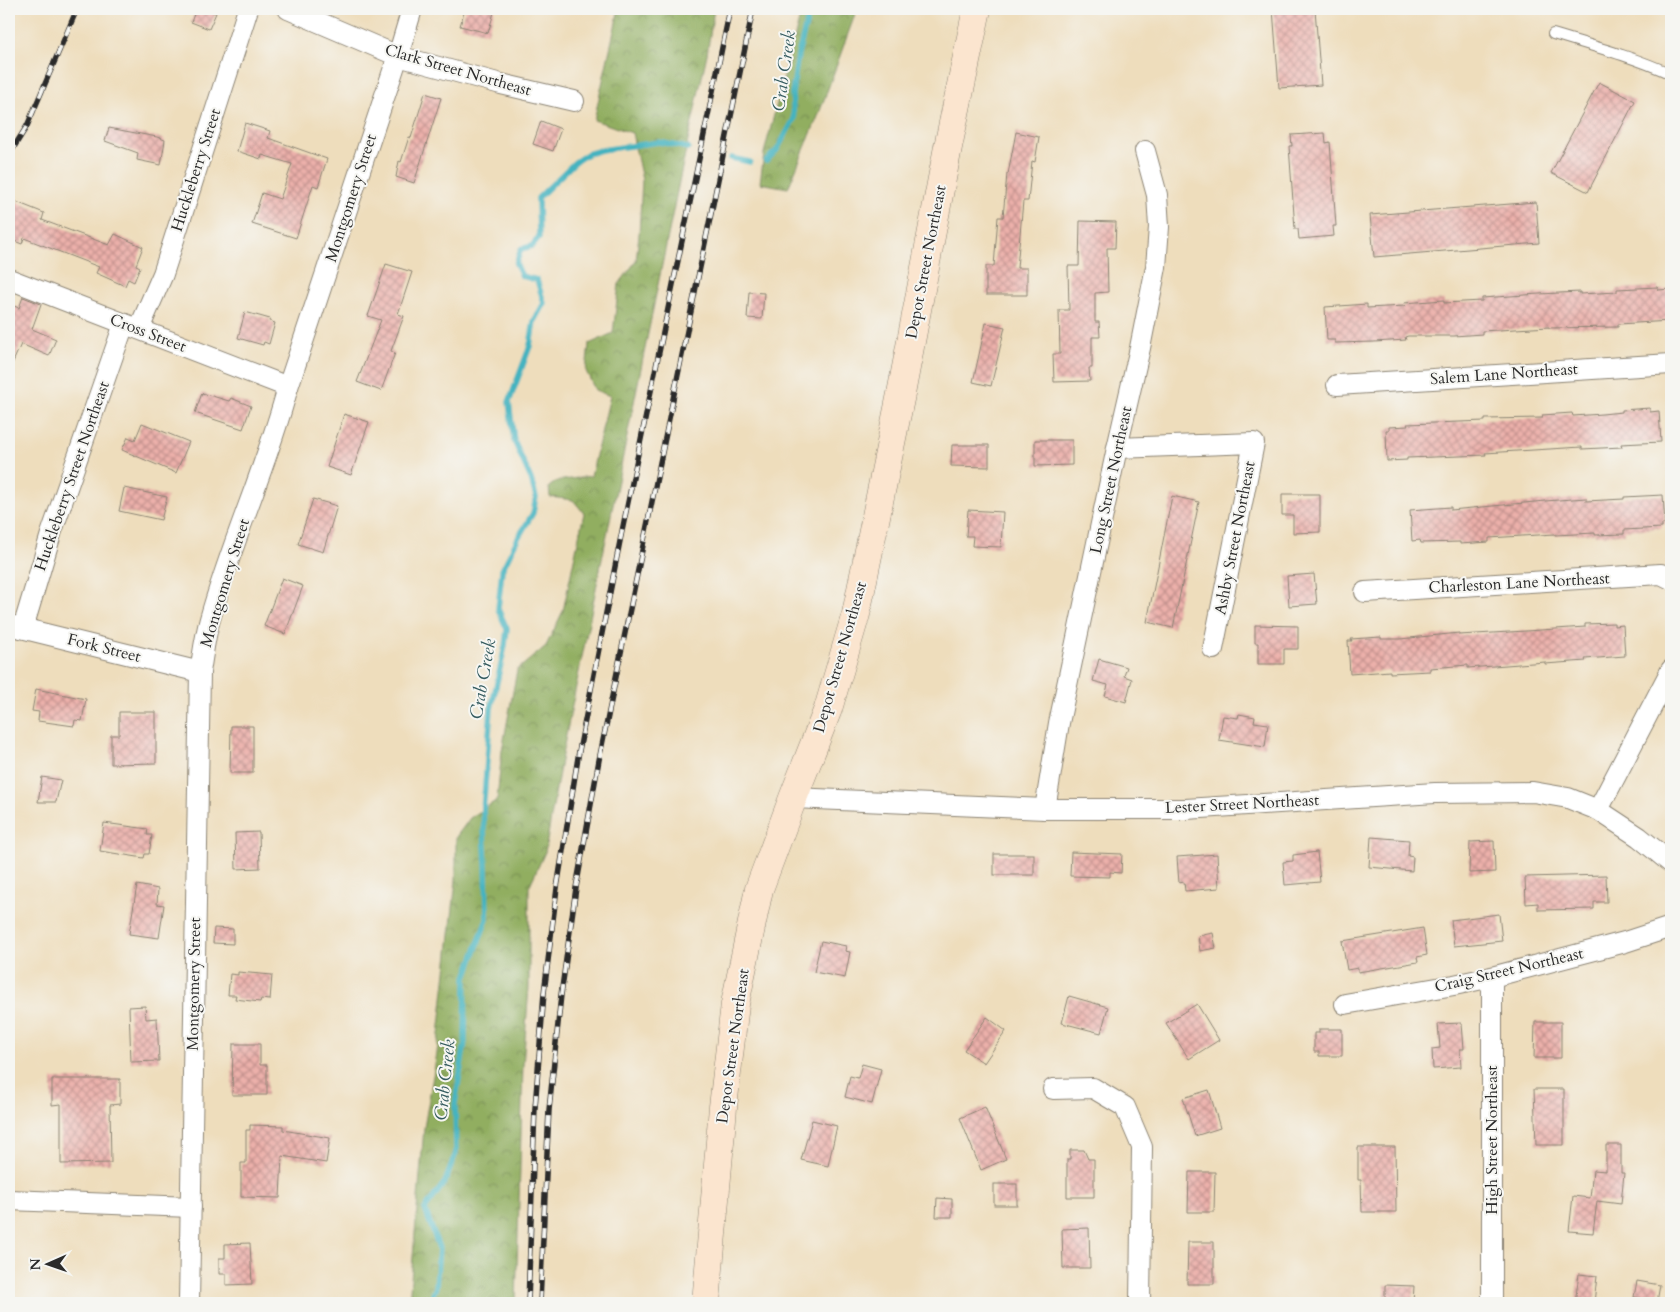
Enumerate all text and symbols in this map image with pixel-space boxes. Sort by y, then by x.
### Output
water label: Crab Creek [766,29,802,113]
street label: Clark Street Northeast [382,39,534,101]
street label: Huckleberry Street [166,106,226,234]
street label: Montgomery Street [320,131,382,265]
street label: Depot Street Northeast [900,183,952,341]
street label: Cross Street [107,308,189,358]
street label: Salem Lane Northeast [1429,358,1579,390]
street label: Huckleberry Street Northeast [29,378,115,574]
street label: Long Street Northeast [1085,404,1137,556]
street label: Ashby Street Northeast [1209,459,1261,617]
street label: Montgomery Street [195,516,255,650]
street label: Charleston Lane Northeast [1428,567,1610,599]
street label: Depot Street Northeast [808,579,872,735]
street label: Fork Street [65,628,143,668]
water label: Crab Creek [464,637,502,721]
street label: Lester Street Northeast [1164,789,1320,819]
street label: Montgomery Street [182,917,206,1051]
street label: Craig Street Northeast [1432,942,1586,998]
street label: Depot Street Northeast [711,967,755,1125]
water label: Crab Creek [428,1038,462,1122]
street label: High Street Northeast [1481,1065,1503,1215]
north arrow [22,1240,72,1290]
text: N [26,1258,45,1271]

